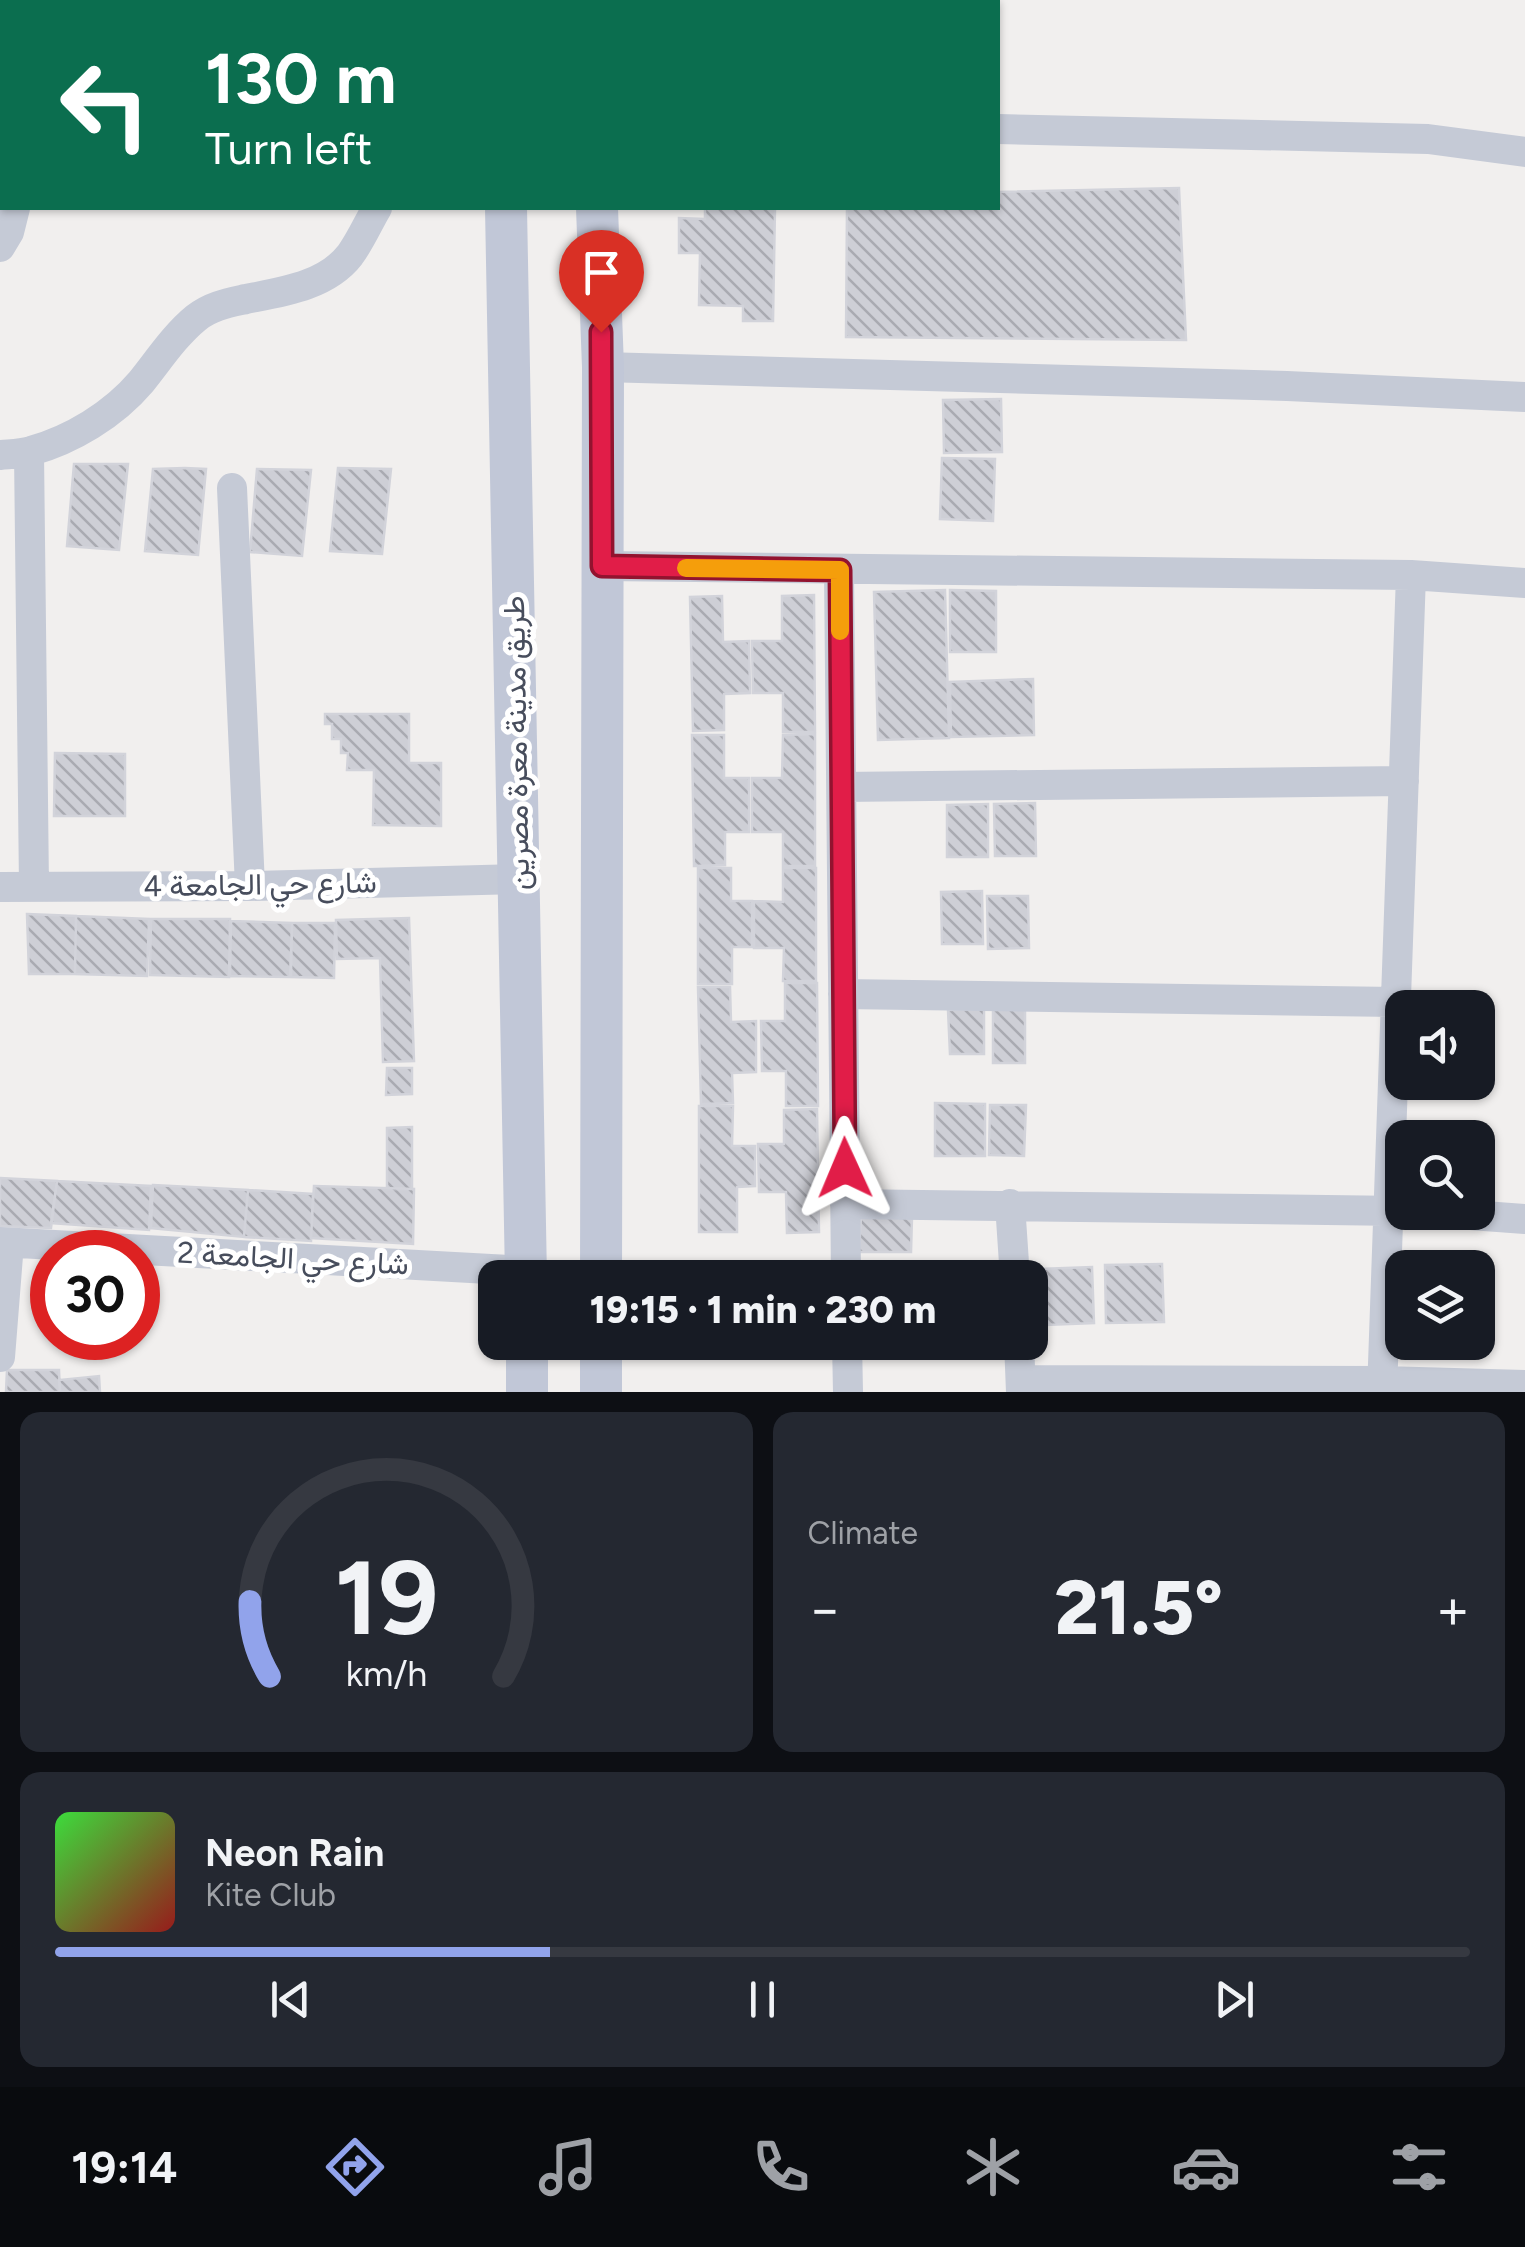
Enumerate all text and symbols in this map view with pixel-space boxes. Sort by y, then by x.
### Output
text: 130 m [205,36,397,121]
icon: left [40,40,170,170]
text: Turn left [205,121,372,175]
pin [559,230,644,333]
icon: arrive [574,245,629,300]
street label: طريق مدينة معرة مصرين [495,595,537,891]
street label: شارع حي الجامعة 4 [143,863,377,911]
map controls [1385,990,1495,1360]
button: sound [1385,990,1495,1100]
position arrow [793,1116,897,1220]
button: search [1385,1120,1495,1230]
speed limit sign: 30 [30,1230,160,1360]
street label: شارع حي الجامعة 2 [176,1233,410,1289]
button: layers [1385,1250,1495,1360]
text: 19:15 · 1 min · 230 m [590,1287,936,1333]
text: Climate [808,1514,918,1552]
text: 19 [334,1535,438,1660]
text: 21.5° [1054,1563,1223,1653]
text: − [808,1576,842,1642]
text: + [1436,1576,1470,1642]
text: km/h [345,1652,427,1695]
text: Neon Rain [205,1830,384,1876]
text: Kite Club [205,1876,336,1914]
icon: previous [263,1972,318,2027]
icon: pause [735,1972,790,2027]
icon: next [1207,1972,1262,2027]
icon: directions [320,2132,390,2202]
icon: music [533,2132,603,2202]
icon: phone [746,2132,816,2202]
icon: climate [958,2132,1028,2202]
icon: car [1171,2132,1241,2202]
icon: filters [1384,2132,1454,2202]
text: 19:14 [71,2140,177,2194]

